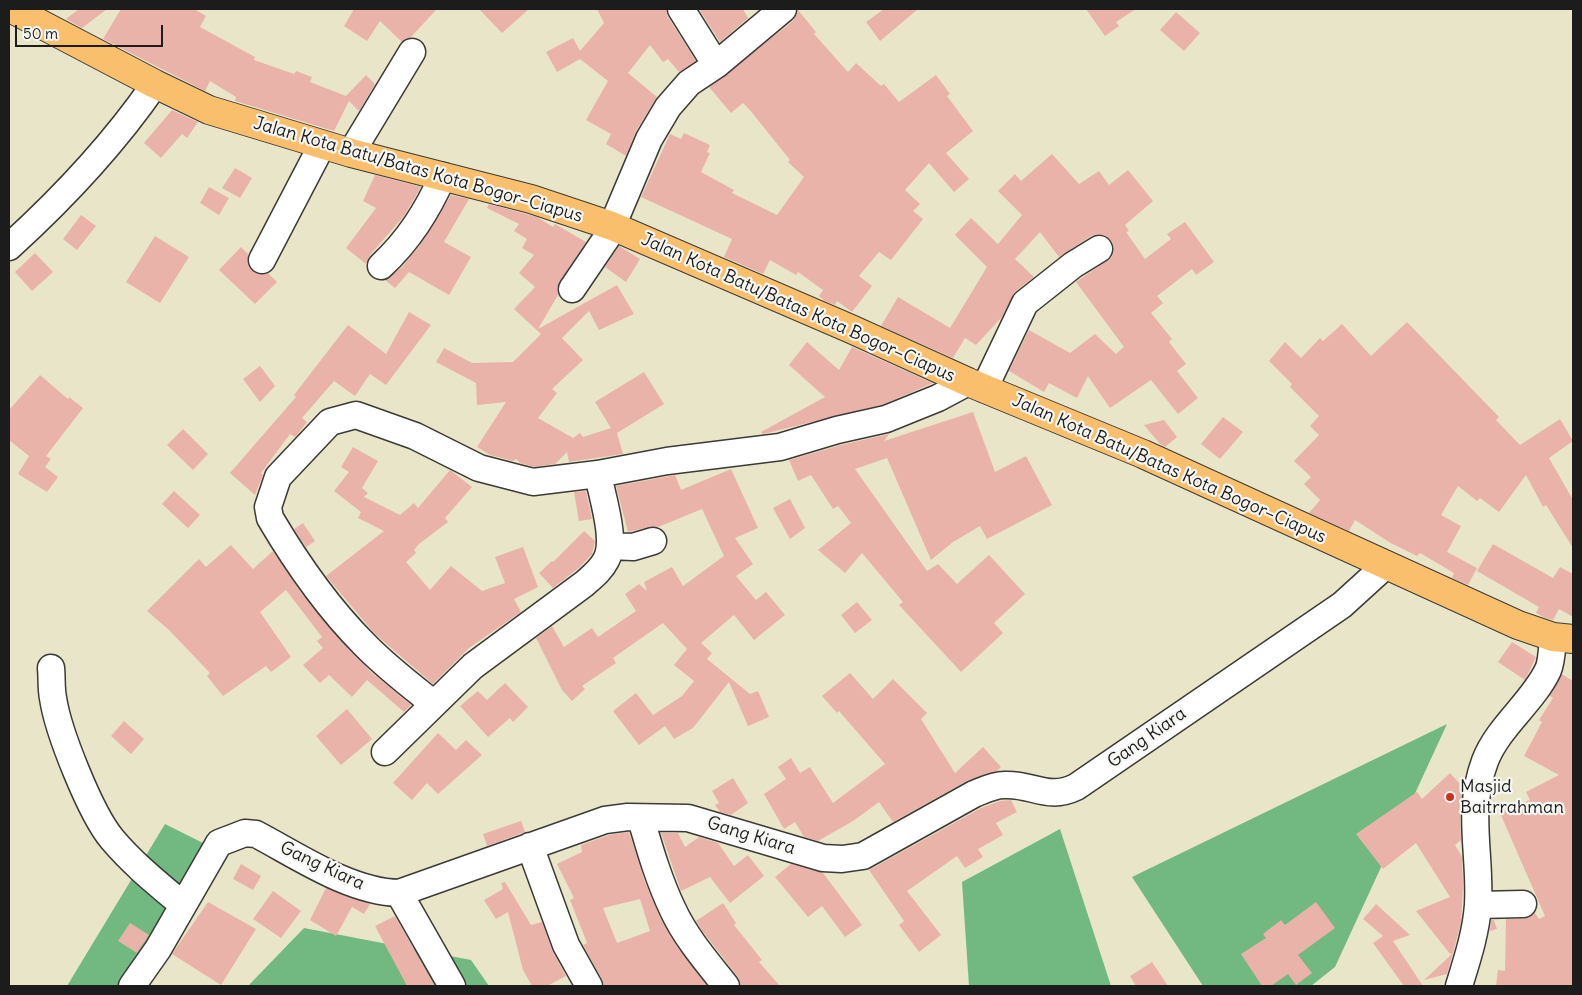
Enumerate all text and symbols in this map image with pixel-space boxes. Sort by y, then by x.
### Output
scale bar [18,15,165,47]
text: 50 m [23,24,58,43]
street label: Jalan Kota Batu/Batas Kota Bogor–Ciapus [251,113,585,227]
street label: Jalan Kota Batu/Batas Kota Bogor–Ciapus [638,229,958,387]
street label: Jalan Kota Batu/Batas Kota Bogor–Ciapus [1009,390,1329,548]
street label: Gang Kiara [1104,703,1190,773]
place label: Masjid Baitrrahman [1460,776,1564,819]
marker: Masjid Baitrrahman [1444,791,1456,803]
street label: Gang Kiara [704,812,798,860]
street label: Gang Kiara [276,837,368,895]

